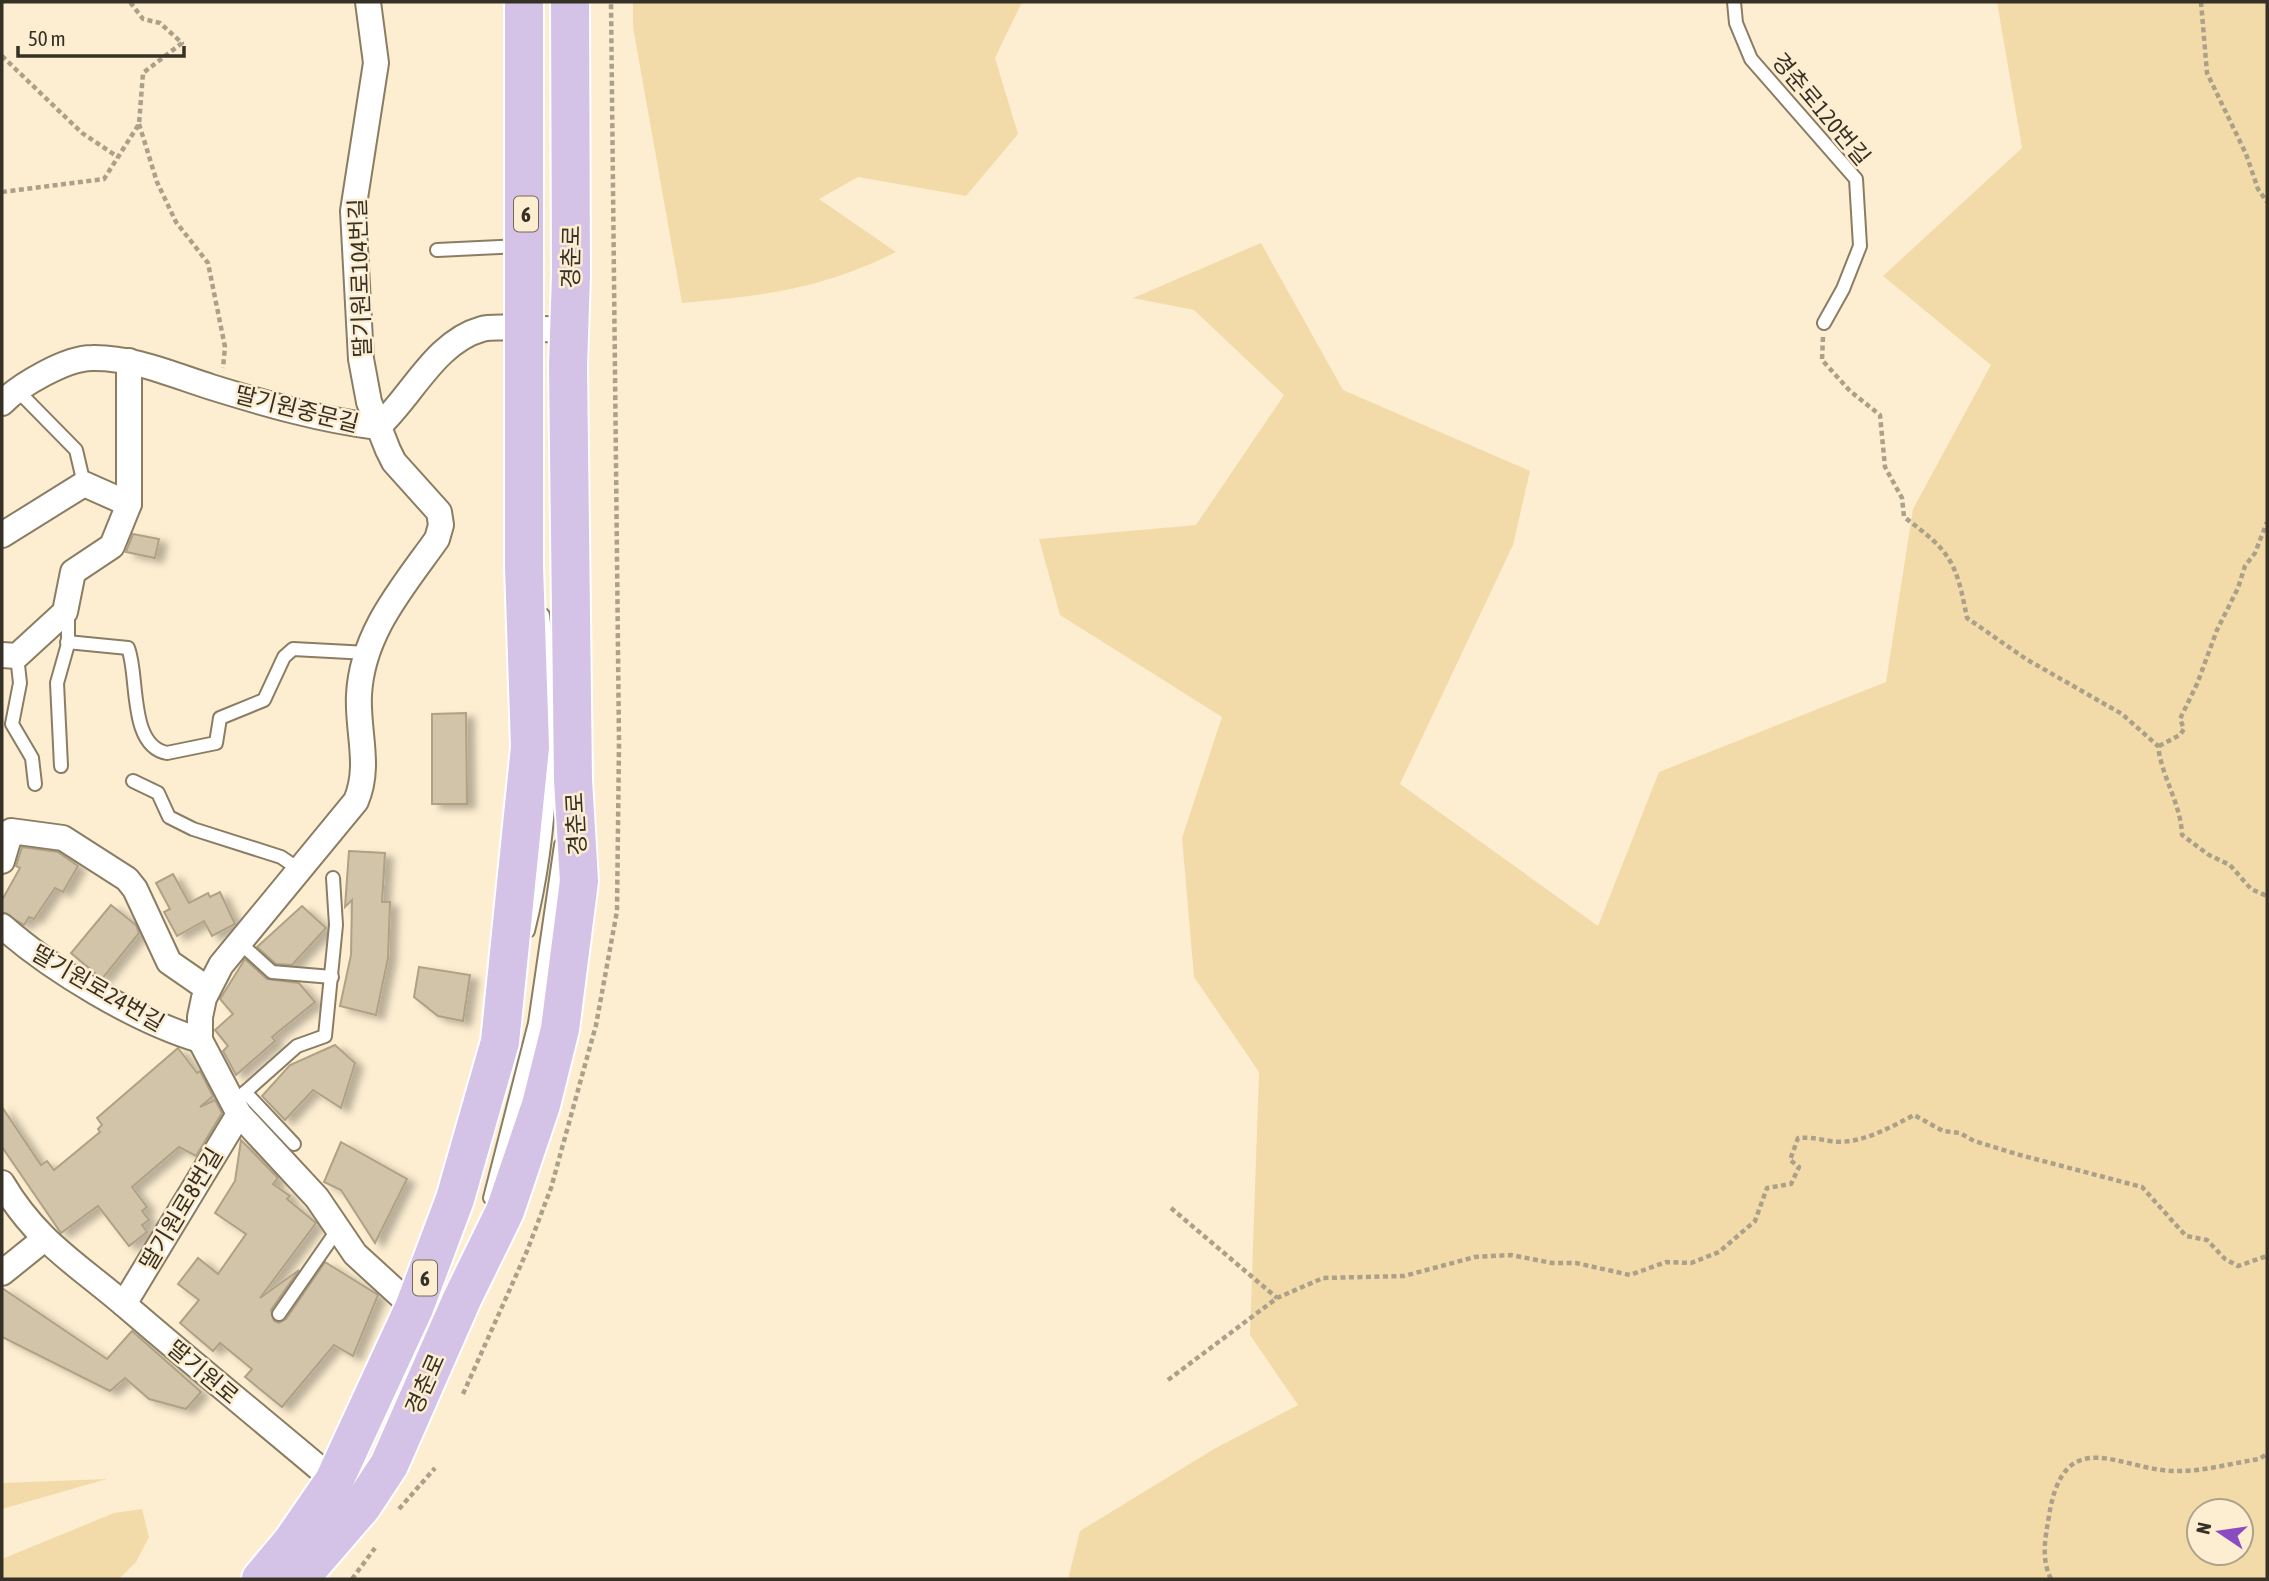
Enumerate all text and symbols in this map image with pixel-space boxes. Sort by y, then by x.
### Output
scale bar [18,14,184,58]
text: 50 m [28,26,66,50]
street label: 경춘로120번길 [1767,48,1875,170]
road number: 6 [514,196,538,232]
street label: 딸기원로104번길 [344,198,376,358]
street label: 경춘로 [557,225,585,289]
street label: 딸기원중문길 [232,381,362,437]
street label: 경춘로 [561,792,591,856]
street label: 딸기원로24번길 [27,940,169,1036]
street label: 딸기원로8번길 [134,1143,228,1275]
road number: 6 [413,1260,437,1296]
street label: 딸기원로 [162,1335,244,1409]
street label: 경춘로 [400,1350,450,1418]
north arrow [2185,1497,2255,1567]
text: N [2191,1520,2215,1536]

